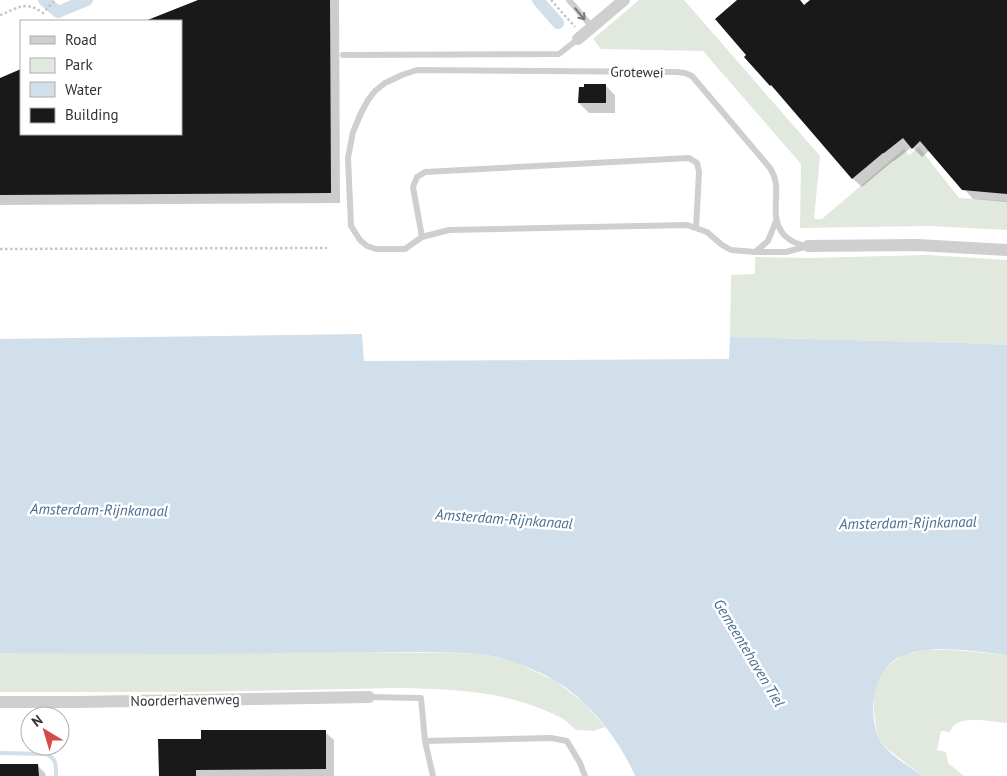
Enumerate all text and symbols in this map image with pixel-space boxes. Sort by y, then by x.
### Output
one-way arrow [575,7,586,20]
legend [20,20,182,135]
text: Road [65,30,97,49]
text: Park [65,55,93,74]
street label: Grotewei [610,63,664,81]
text: Water [65,80,102,99]
text: Building [65,105,119,124]
water label: Amsterdam-Rijnkanaal [29,499,168,520]
water label: Amsterdam-Rijnkanaal [434,504,573,533]
water label: Amsterdam-Rijnkanaal [838,512,977,533]
water label: Gemeentehaven Tiel [710,595,789,710]
street label: Noorderhavenweg [130,690,240,710]
north arrow [20,706,70,756]
text: N [28,711,46,731]

